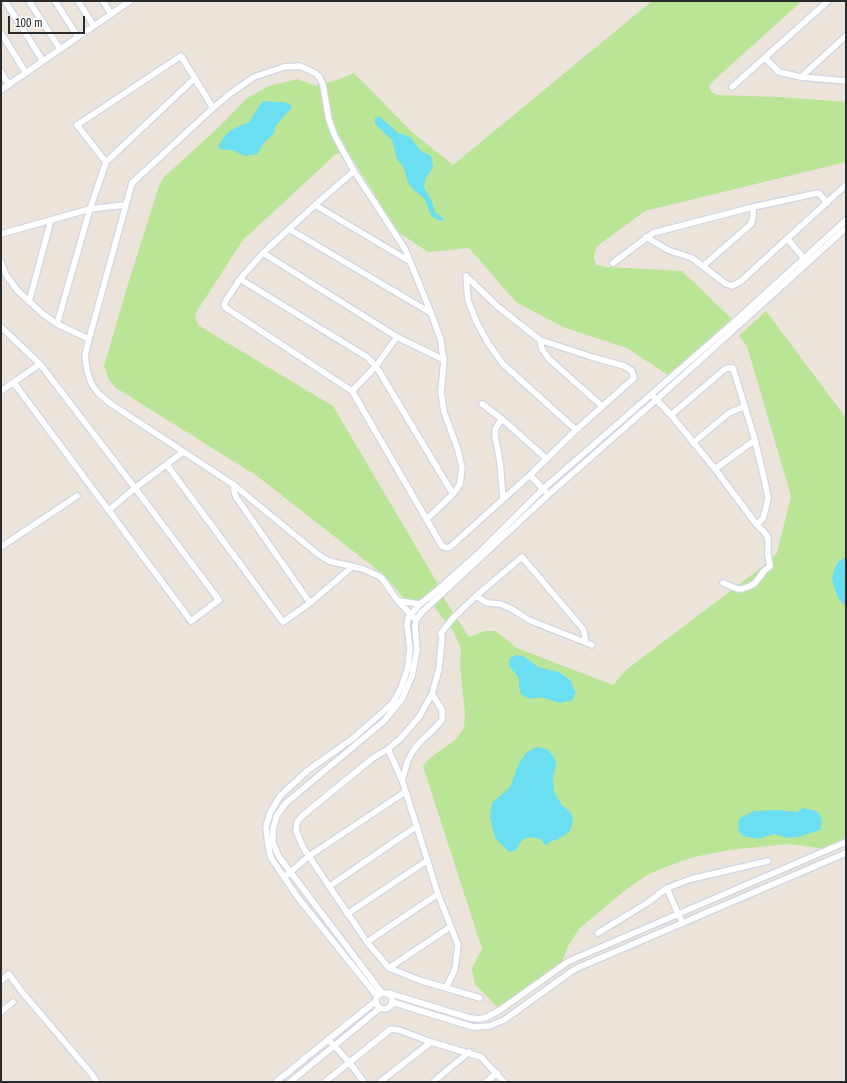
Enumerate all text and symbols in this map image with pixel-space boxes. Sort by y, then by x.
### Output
scale bar [10,8,87,34]
text: 100 m [15,15,42,31]

